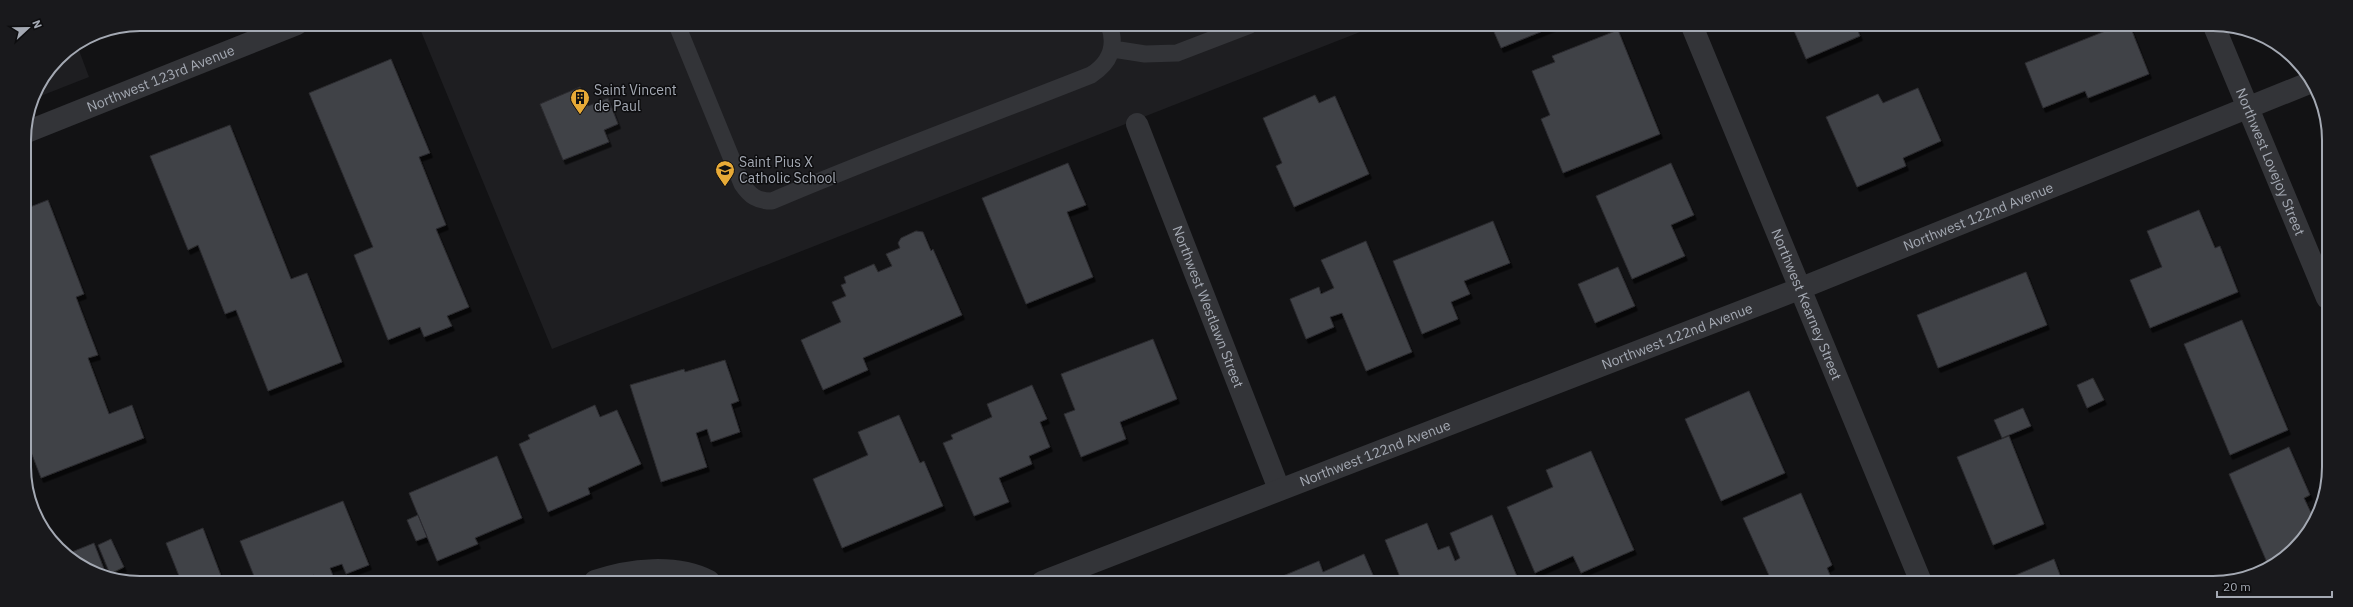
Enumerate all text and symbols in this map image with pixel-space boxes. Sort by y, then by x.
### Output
north arrow [8,8,48,48]
text: N [29,18,45,31]
street label: Northwest 123rd Avenue [84,41,237,116]
place label: Saint Vincent de Paul [594,81,677,115]
street label: Northwest Lovejoy Street [2232,85,2309,238]
building icon: Saint Vincent de Paul [569,87,591,115]
place label: Saint Pius X Catholic School [739,153,836,187]
school or university icon: Saint Pius X Catholic School [714,159,736,187]
street label: Northwest 122nd Avenue [1900,178,2056,255]
street label: Northwest Westlawn Street [1168,223,1248,390]
street label: Northwest Kearney Street [1767,226,1846,383]
street label: Northwest 122nd Avenue [1599,299,1755,374]
street label: Northwest 122nd Avenue [1297,416,1453,490]
scale bar [2217,573,2332,599]
text: 20 m [2223,579,2251,594]

